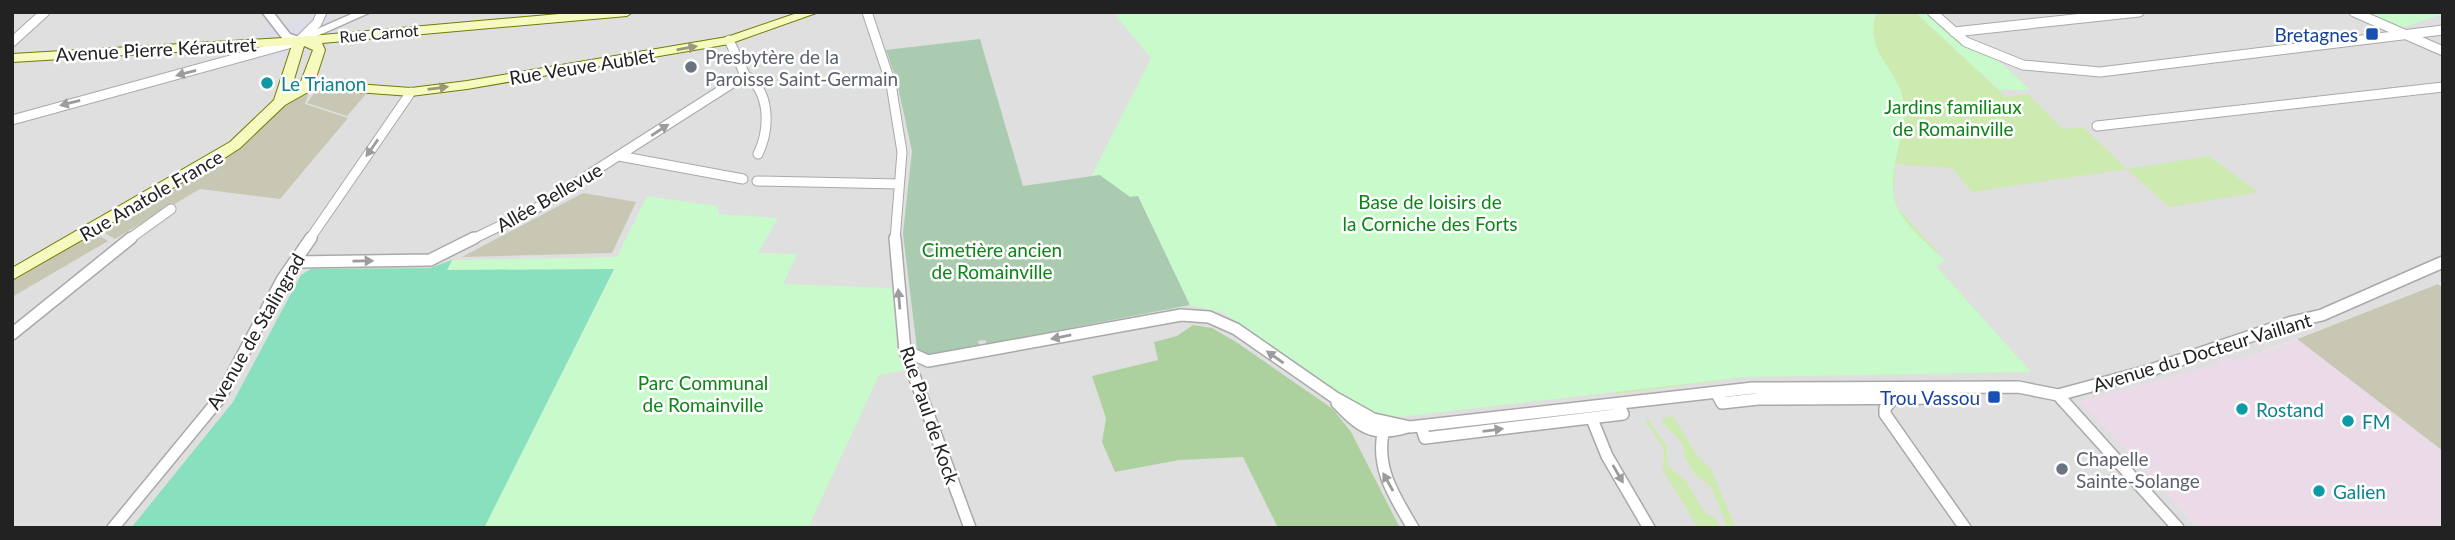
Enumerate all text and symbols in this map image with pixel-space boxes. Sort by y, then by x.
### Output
street label: Rue Carnot [339,20,420,46]
place label: Bretagnes [2274,23,2358,46]
marker: Bretagnes [2364,26,2380,42]
street label: Avenue Pierre Kérautret [55,32,257,66]
one-way arrow [676,42,698,53]
street label: Rue Veuve Aublet [507,43,657,89]
place label: Presbytère de la Paroisse Saint-Germain [705,45,898,90]
marker: Presbytère de la Paroisse Saint-Germain [683,59,699,75]
one-way arrow [175,68,197,79]
place label: Le Trianon [281,72,366,95]
marker: Le Trianon [259,75,275,91]
one-way arrow [427,83,449,94]
park label: Jardins familiaux de Romainville [1884,95,2022,140]
one-way arrow [59,98,81,109]
one-way arrow [650,123,669,136]
one-way arrow [365,139,379,157]
street label: Rue Anatole France [75,145,227,245]
street label: Allée Bellevue [492,158,606,236]
park label: Base de loisirs de la Corniche des Forts [1342,190,1518,235]
park label: Cimetière ancien de Romainville [922,238,1062,283]
street label: Avenue de Stalingrad [201,249,309,413]
one-way arrow [352,255,374,267]
one-way arrow [893,287,904,309]
street label: Avenue du Docteur Vaillant [2090,308,2314,396]
one-way arrow [1050,332,1072,343]
street label: Rue Paul de Kock [896,343,964,487]
one-way arrow [1266,350,1284,364]
park label: Parc Communal de Romainville [638,371,768,416]
place label: Trou Vassou [1880,386,1980,409]
marker: Trou Vassou [1986,389,2002,405]
place label: Rostand [2256,398,2324,421]
marker: Rostand [2234,401,2250,417]
place label: FM [2362,410,2390,433]
marker: FM [2340,413,2356,429]
one-way arrow [1482,425,1504,436]
place label: Chapelle Sainte-Solange [2076,447,2200,492]
marker: Chapelle Sainte-Solange [2054,461,2070,477]
one-way arrow [1611,465,1624,484]
one-way arrow [1382,472,1394,492]
place label: Galien [2333,480,2386,503]
marker: Galien [2311,483,2327,499]

